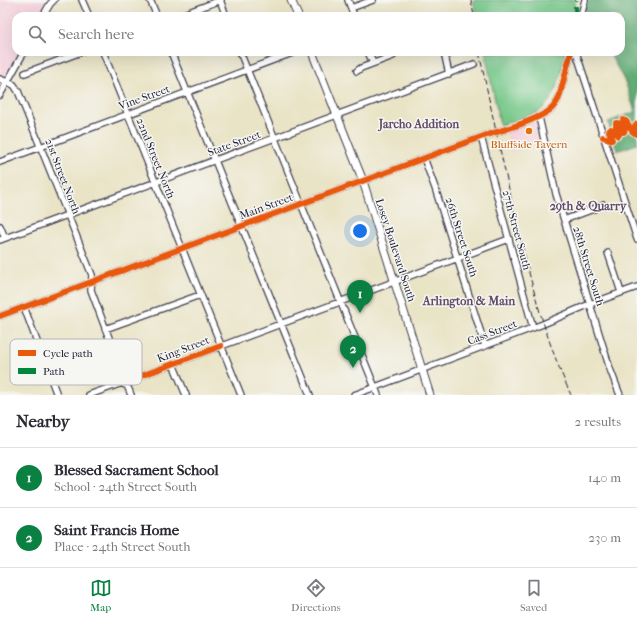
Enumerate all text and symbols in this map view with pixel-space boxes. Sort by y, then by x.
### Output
search box [12,12,625,56]
icon: search [26,23,48,45]
text: Search here [58,25,134,43]
street label: Vine Street [116,82,172,113]
street label: 22nd Street North [133,116,178,201]
district label: Jarcho Addition [377,117,460,132]
marker: Bluffside Tavern [524,126,534,136]
street label: State Street [206,128,263,159]
street label: 21st Street North [42,137,83,217]
place label: Bluffside Tavern [490,138,568,151]
street label: 27th Street South [500,189,534,272]
street label: Main Street [238,191,295,222]
street label: 26th Street South [443,196,481,279]
street label: Losey Boulevard South [373,197,419,304]
district label: 29th & Quarry [550,199,627,214]
your location [350,221,370,241]
street label: 28th Street South [570,225,607,308]
pin: 1 [347,280,373,313]
district label: Arlington & Main [422,294,516,309]
street label: Cass Street [466,317,519,348]
street label: King Street [155,334,211,365]
pin: 2 [340,335,366,368]
legend [10,339,142,385]
text: Cycle path [43,347,94,360]
text: Path [43,365,66,378]
text: Nearby [16,411,70,431]
text: 2 results [575,414,621,429]
text: Blessed Sacrament School [54,461,219,479]
text: 1 [27,470,31,485]
text: 140 m [588,470,621,485]
text: School · 24th Street South [54,479,197,494]
text: Saint Francis Home [54,521,179,539]
text: 2 [26,530,32,545]
text: 230 m [588,530,621,545]
text: Place · 24th Street South [54,539,190,554]
tab: Map [90,577,112,614]
tab: Directions [291,577,341,614]
tab: Saved [520,577,547,614]

